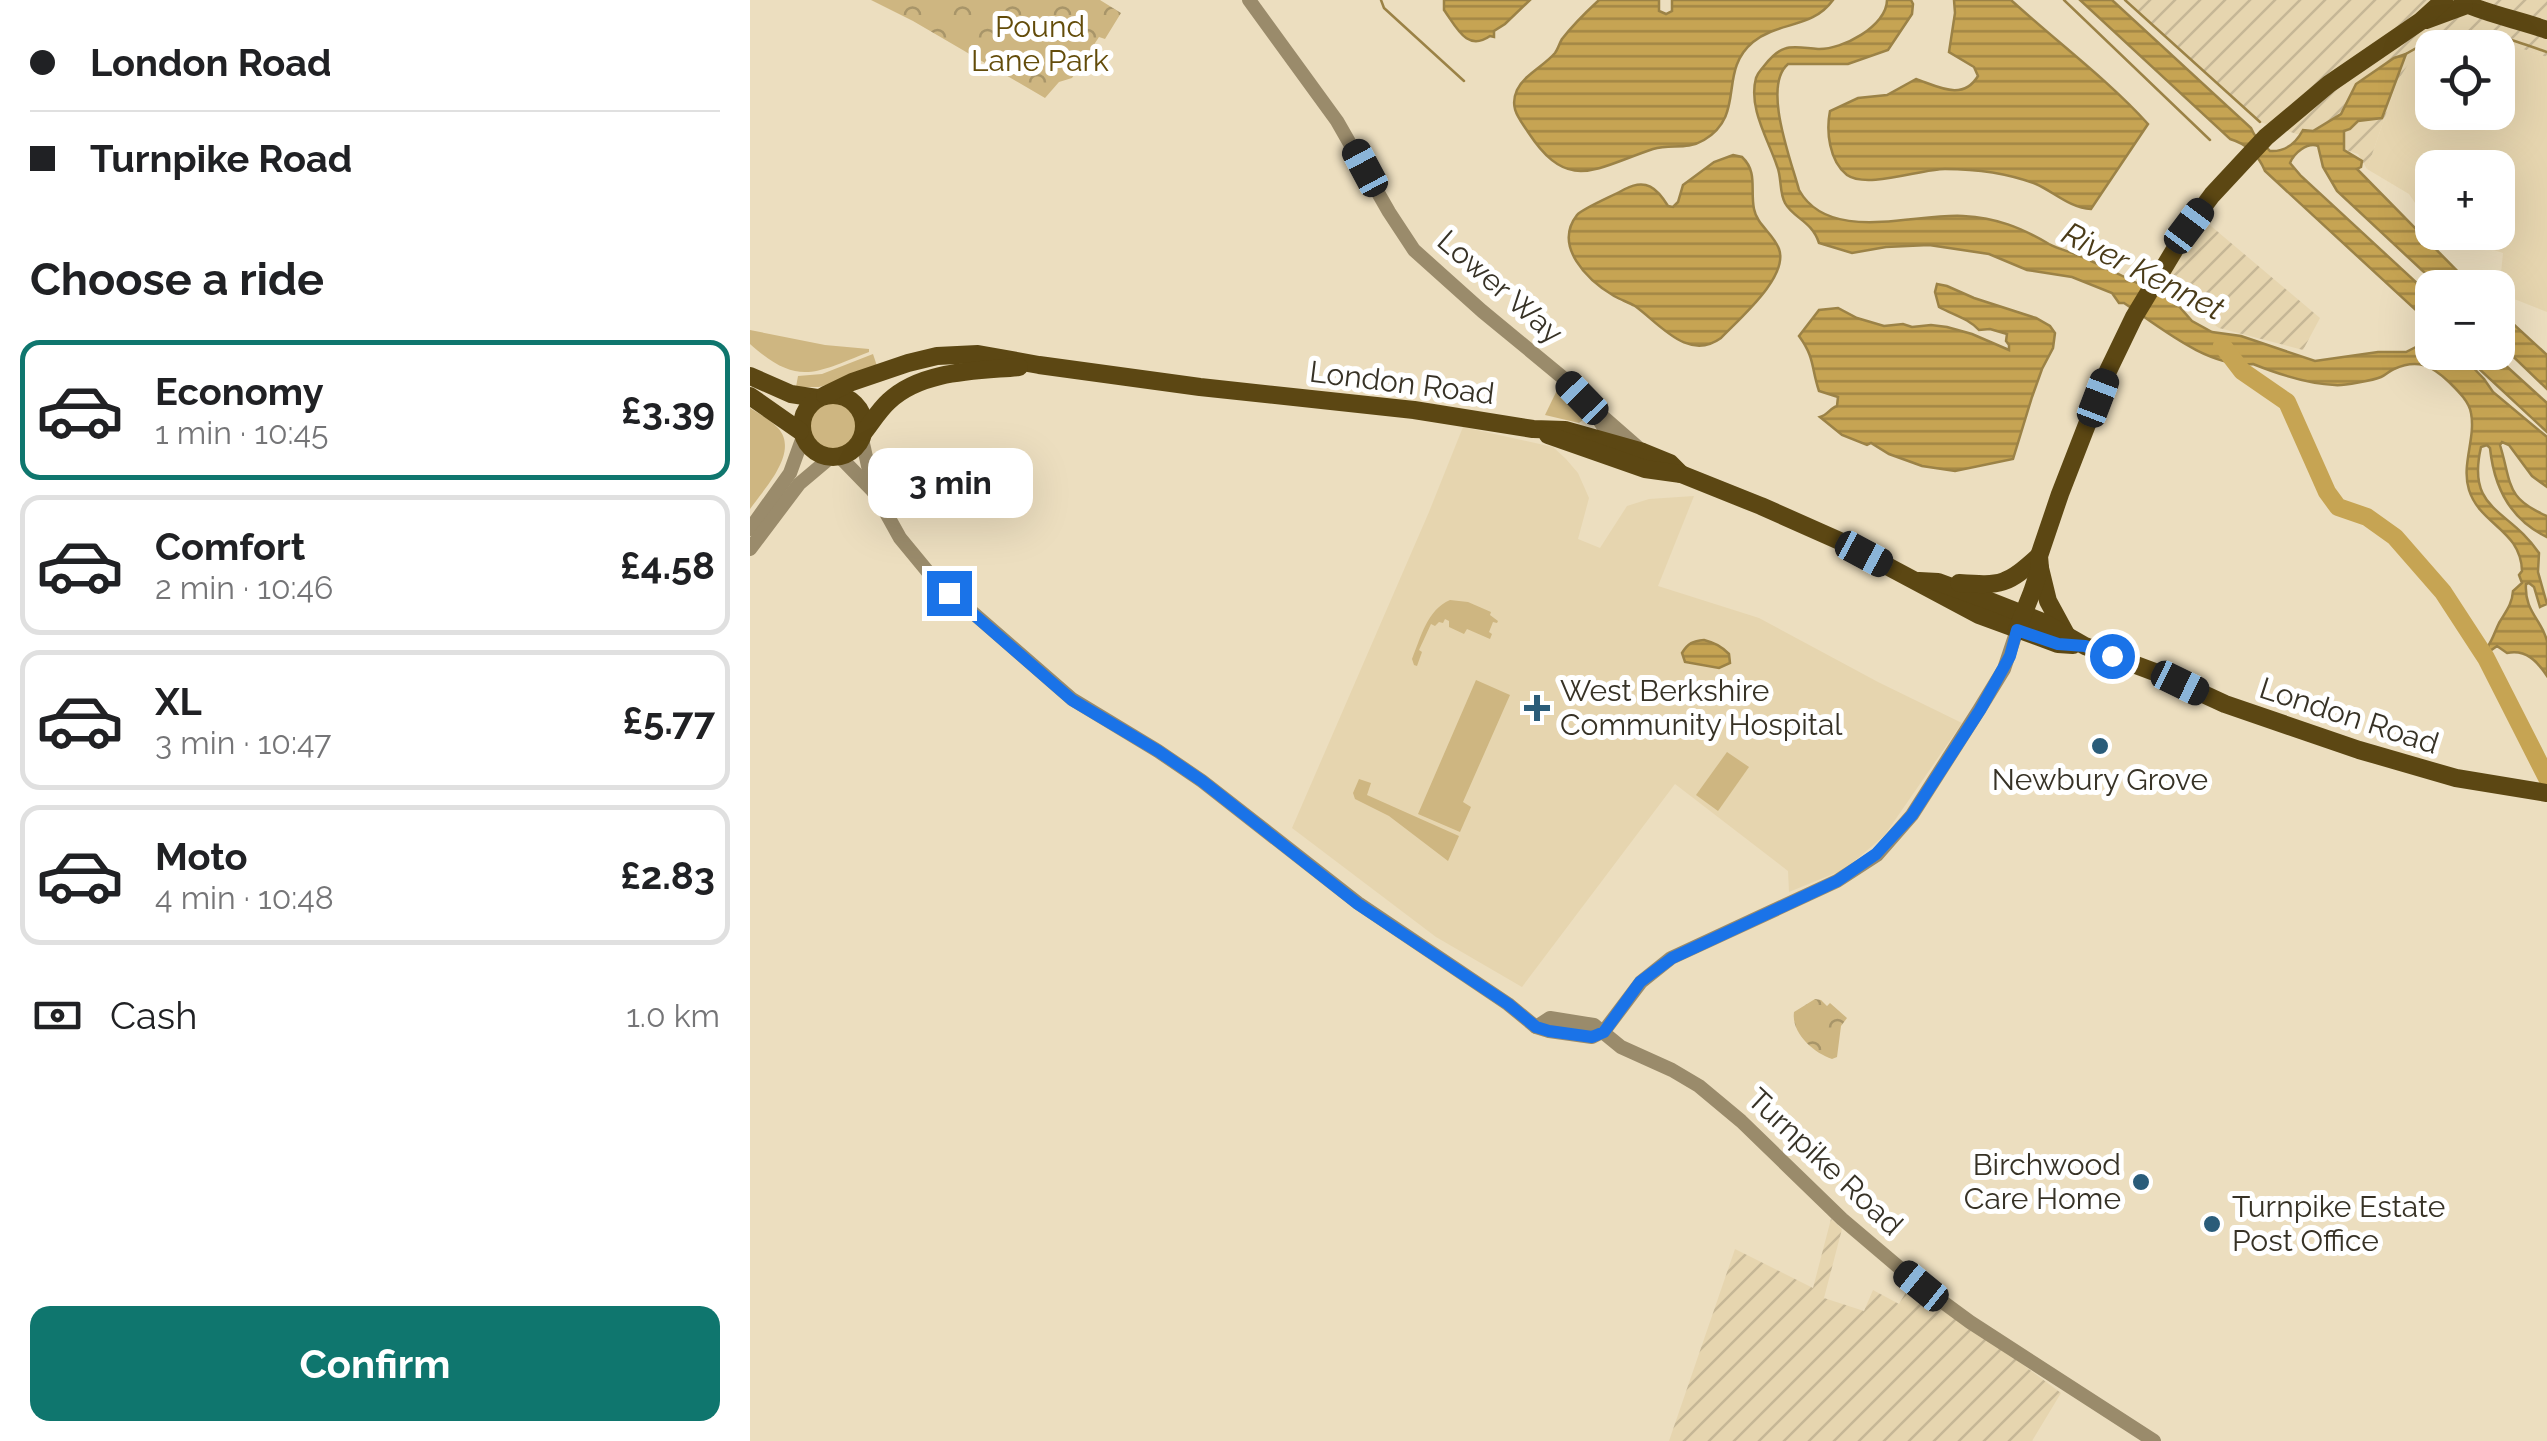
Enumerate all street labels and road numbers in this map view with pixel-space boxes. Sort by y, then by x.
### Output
street label: Lower Way [1431,223,1570,350]
street label: London Road [1308,354,1497,411]
street label: London Road [2255,670,2443,761]
street label: Turnpike Road [1741,1081,1910,1242]

